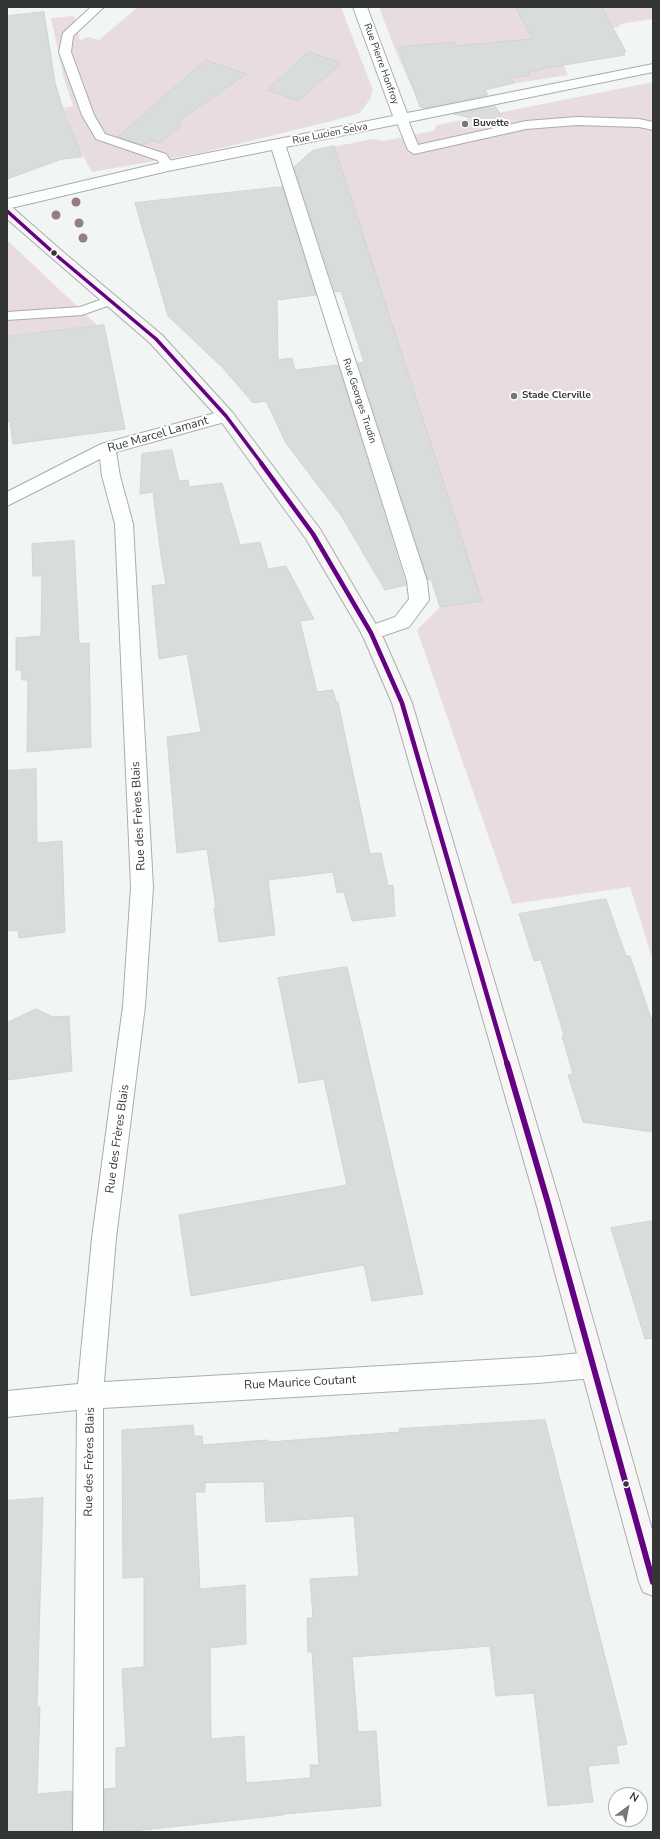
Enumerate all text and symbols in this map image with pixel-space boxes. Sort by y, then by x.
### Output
street label: Rue Pierre Honfroy [361,22,401,106]
place label: Buvette [473,118,509,130]
marker: Buvette [460,119,470,129]
street label: Rue Lucien Selva [291,121,369,147]
unlabelled marker [49,248,59,258]
street label: Rue Georges Trudin [340,357,378,445]
place label: Stade Clerville [522,390,591,402]
marker: Stade Clerville [509,391,519,401]
street label: Rue Marcel Lamant [106,414,210,456]
street label: Rue des Frères Blais [129,761,149,871]
street label: Rue des Frères Blais [103,1084,133,1194]
street label: Rue Maurice Coutant [244,1373,356,1393]
street label: Rue des Frères Blais [82,1407,98,1517]
unlabelled marker [621,1479,631,1489]
north arrow [608,1787,648,1827]
text: N [627,1789,642,1806]

